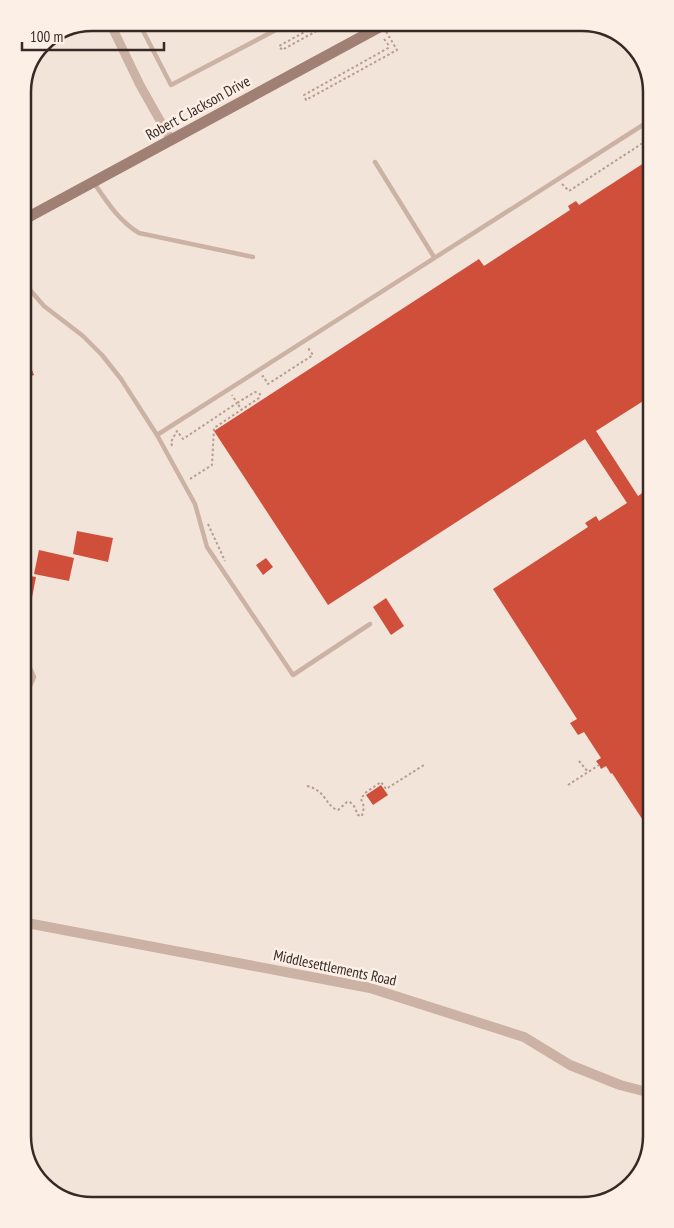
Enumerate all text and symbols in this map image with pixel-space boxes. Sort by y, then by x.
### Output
scale bar [22,20,165,52]
text: 100 m [30,27,63,46]
street label: Robert C Jackson Drive [142,71,253,144]
street label: Middlesettlements Road [272,945,398,990]

